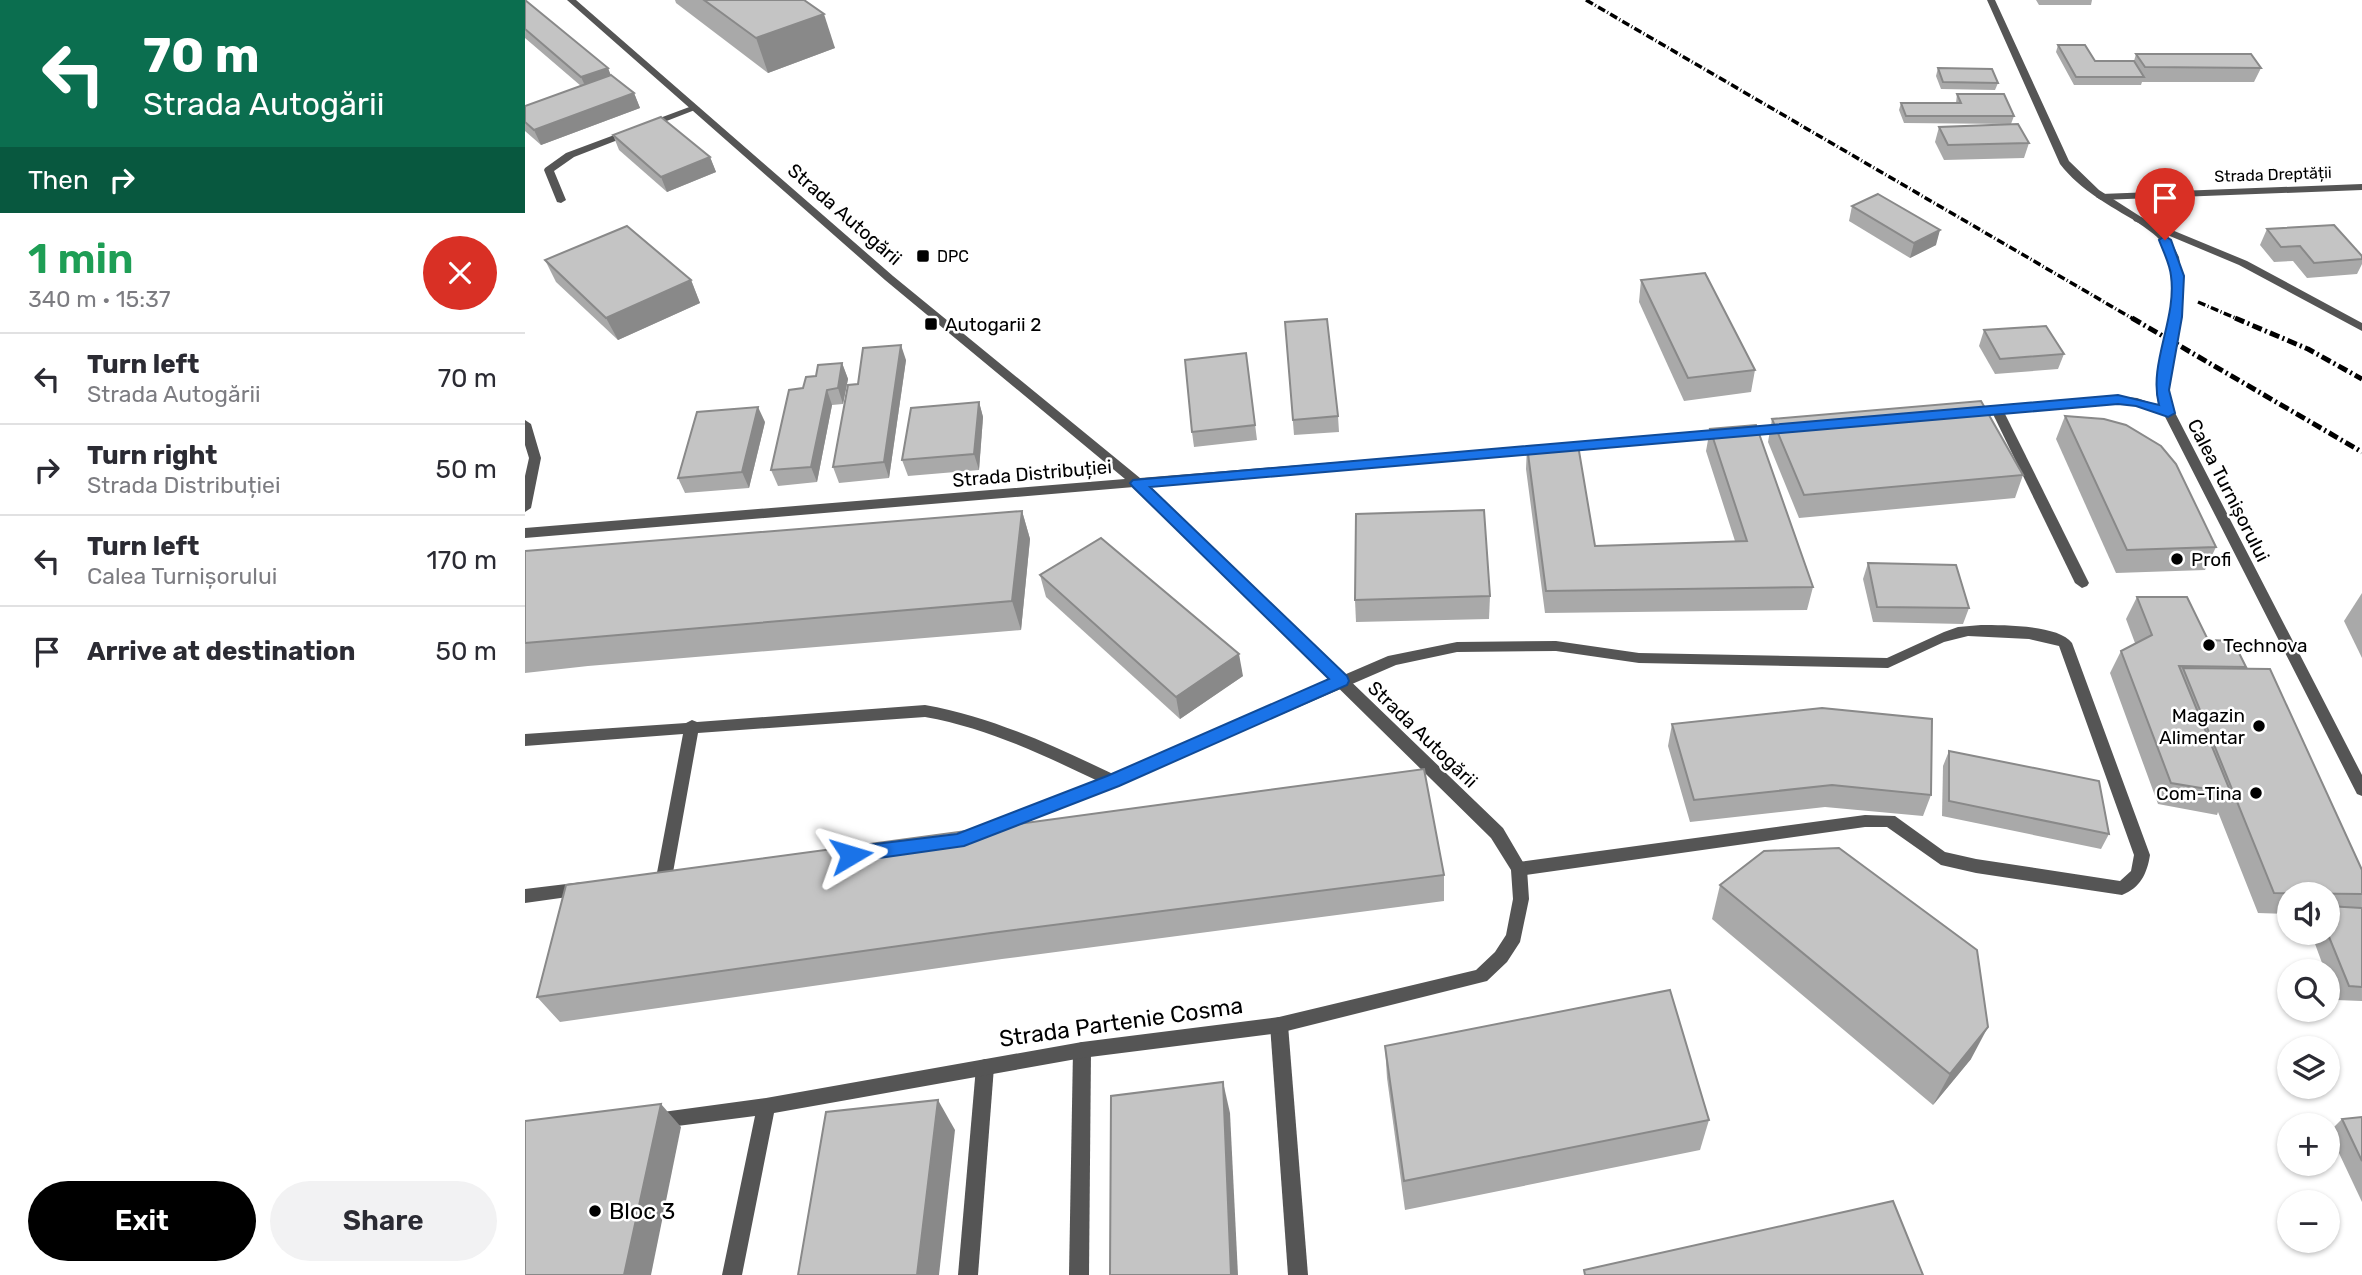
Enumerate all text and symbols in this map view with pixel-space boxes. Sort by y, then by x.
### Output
text: 70 m [143,26,260,84]
icon: left [28,28,119,119]
text: Strada Autogării [143,85,384,123]
street label: Strada Autogării [783,159,906,270]
icon: right [103,161,141,199]
street label: Strada Dreptății [2214,163,2332,186]
text: Then [28,165,89,196]
pin [2135,168,2195,240]
icon: arrive [2146,179,2184,217]
text: 1 min [28,234,134,284]
button: close [423,236,497,310]
place label: DPC [937,247,969,266]
marker: DPC [915,248,931,264]
text: 340 m · 15:37 [28,285,171,313]
place label: Autogarii 2 [945,313,1041,336]
marker: Autogarii 2 [923,316,939,332]
text: Turn left [87,349,199,380]
icon: left [28,360,66,398]
text: 70 m [438,363,497,394]
text: Strada Autogării [87,380,261,408]
street label: Calea Turnișorului [2183,415,2274,565]
text: Turn right [87,440,217,471]
icon: right [28,451,66,489]
text: 50 m [436,454,497,485]
street label: Strada Distribuției [951,455,1113,492]
text: Strada Distribuției [87,471,281,499]
text: Turn left [87,531,199,562]
icon: left [28,542,66,580]
text: 170 m [427,545,497,576]
place label: Profi [2191,548,2231,571]
marker: Profi [2169,551,2185,567]
text: Calea Turnișorului [87,562,277,590]
icon: arrive [28,633,66,671]
place label: Technova [2223,634,2308,657]
text: Arrive at destination [87,636,355,667]
text: 50 m [436,636,497,667]
marker: Technova [2201,637,2217,653]
street label: Strada Autogării [1363,676,1482,792]
place label: Magazin Alimentar [2159,704,2246,749]
marker: Magazin Alimentar [2251,718,2267,734]
place label: Com-Tina [2156,782,2242,805]
marker: Com-Tina [2248,785,2264,801]
position arrow [814,818,888,892]
map controls [2277,882,2340,1253]
button: sound [2277,882,2340,945]
button: search [2277,959,2340,1022]
street label: Strada Partenie Cosma [997,991,1245,1053]
button: layers [2277,1036,2340,1099]
button: + [2277,1113,2340,1176]
button: Exit [28,1181,256,1261]
button: Share [270,1181,497,1261]
button: − [2277,1190,2340,1253]
place label: Bloc 3 [609,1197,675,1225]
marker: Bloc 3 [587,1203,603,1219]

